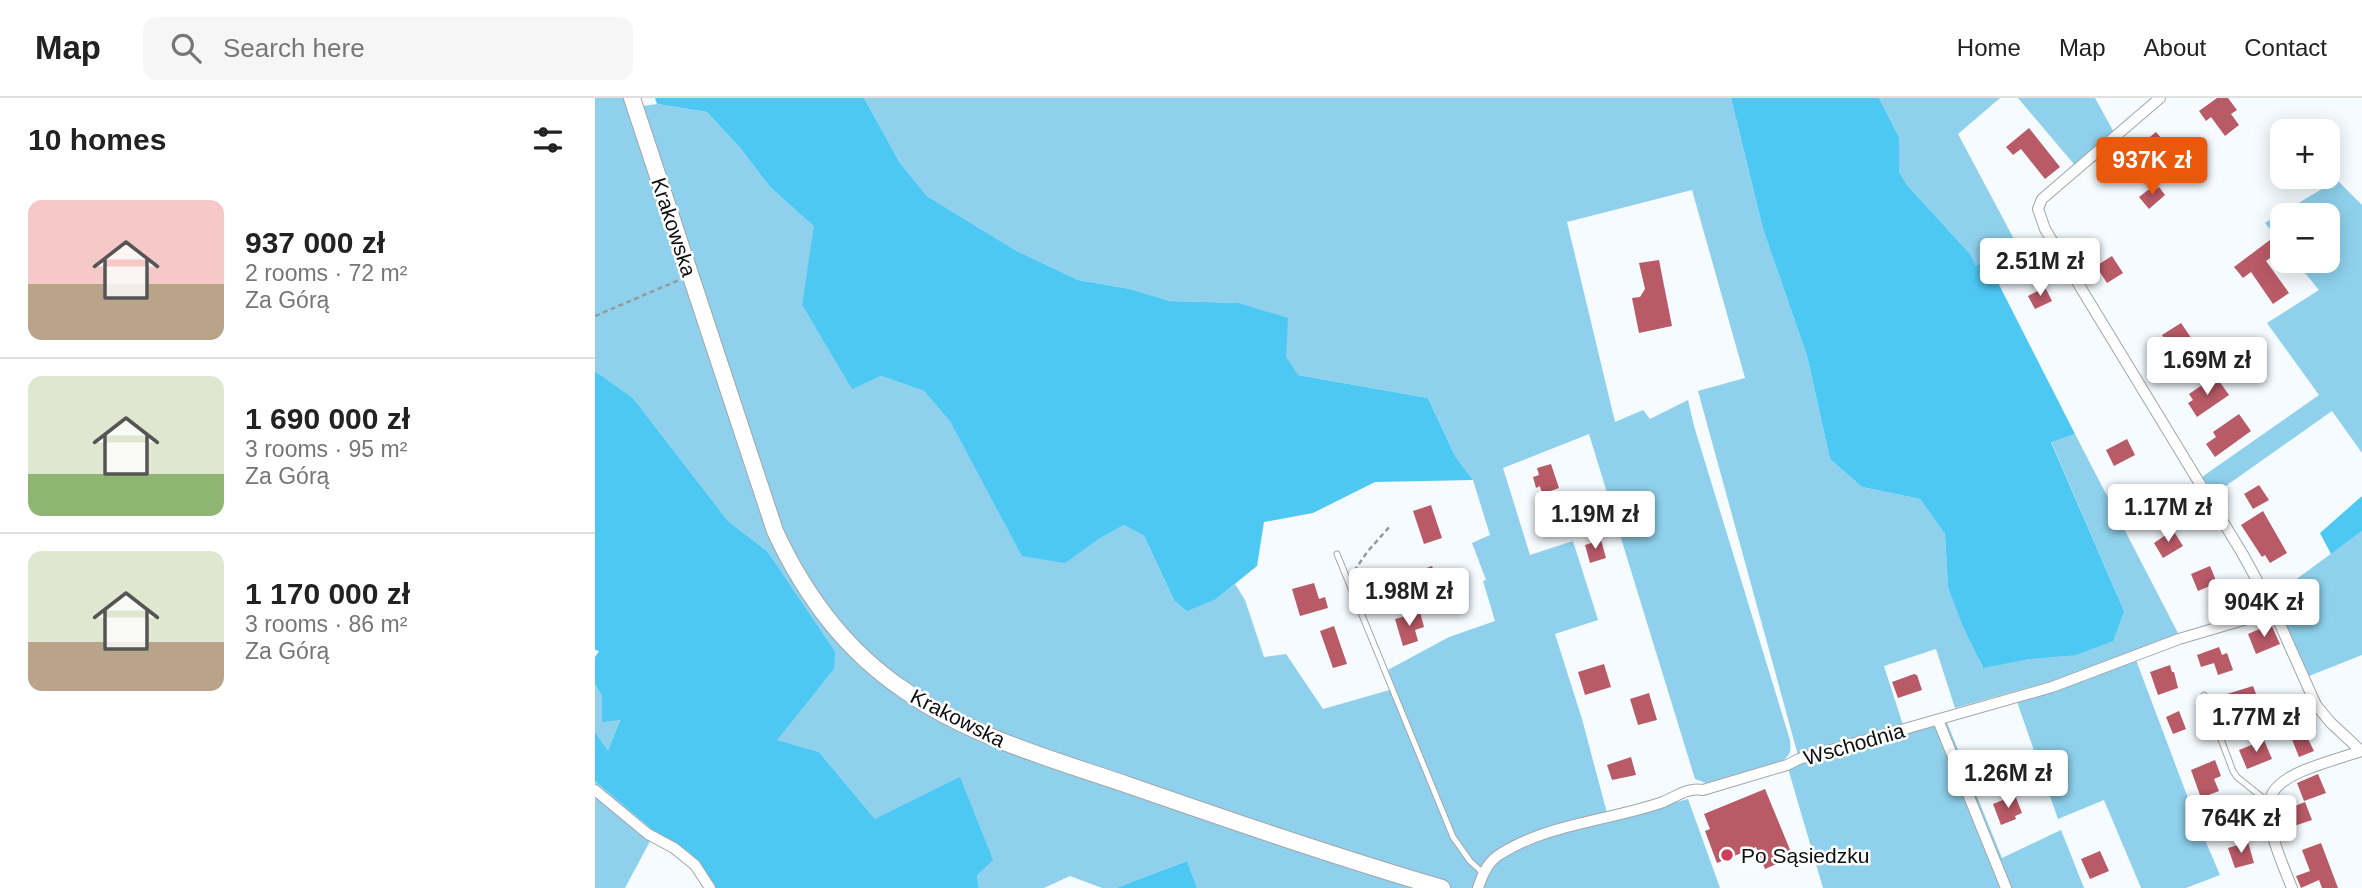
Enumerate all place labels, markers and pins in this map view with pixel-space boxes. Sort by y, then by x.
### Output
pin: 937K zł [2087,138,2217,197]
pin: 2.51M zł [1968,238,2112,298]
pin: 1.69M zł [2135,338,2279,397]
pin: 1.17M zł [2096,484,2240,544]
pin: 1.19M zł [1523,491,1667,551]
pin: 1.98M zł [1337,568,1481,628]
pin: 904K zł [2199,580,2329,639]
pin: 1.77M zł [2184,694,2328,754]
pin: 1.26M zł [1936,750,2080,810]
pin: 764K zł [2176,796,2306,855]
place label: Po Sąsiedzku [1741,844,1869,867]
marker: Po Sąsiedzku [1719,847,1735,863]

